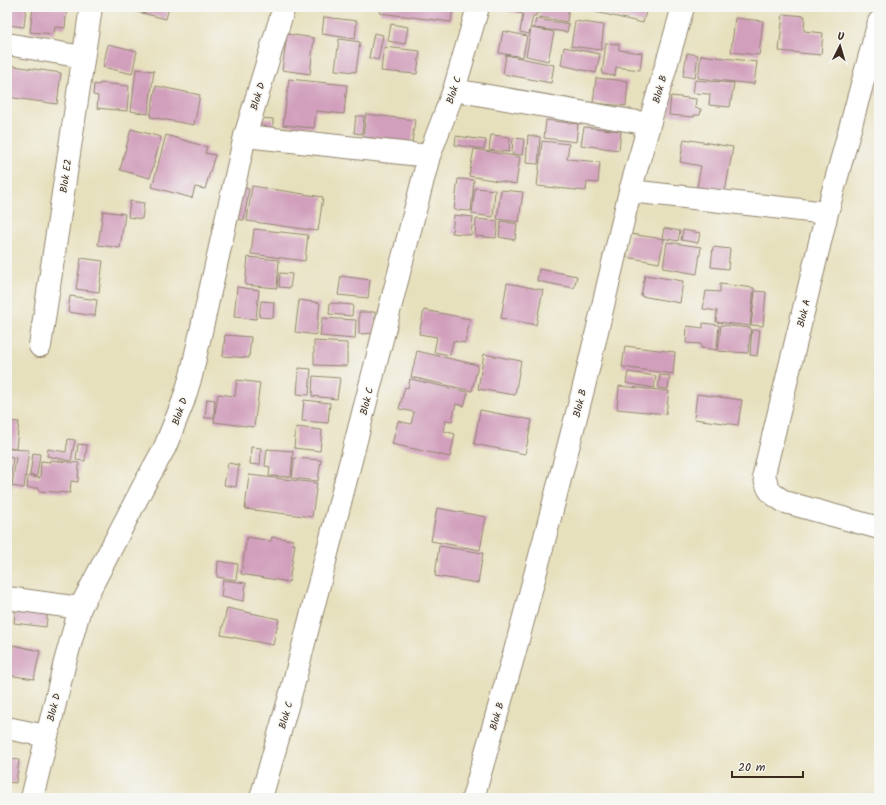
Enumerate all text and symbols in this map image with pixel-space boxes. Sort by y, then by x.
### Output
north arrow [820,26,860,66]
text: U [837,28,845,46]
street label: Blok B [648,73,672,105]
street label: Blok C [442,74,466,106]
street label: Blok D [246,80,270,112]
street label: Blok E2 [56,158,76,194]
street label: Blok A [793,298,815,329]
street label: Blok C [356,386,378,417]
street label: Blok B [569,388,591,419]
street label: Blok D [168,395,192,427]
street label: Blok D [43,691,65,723]
street label: Blok C [274,700,298,731]
street label: Blok B [485,700,509,732]
scale bar [732,753,803,779]
text: 20 m [738,758,766,777]

